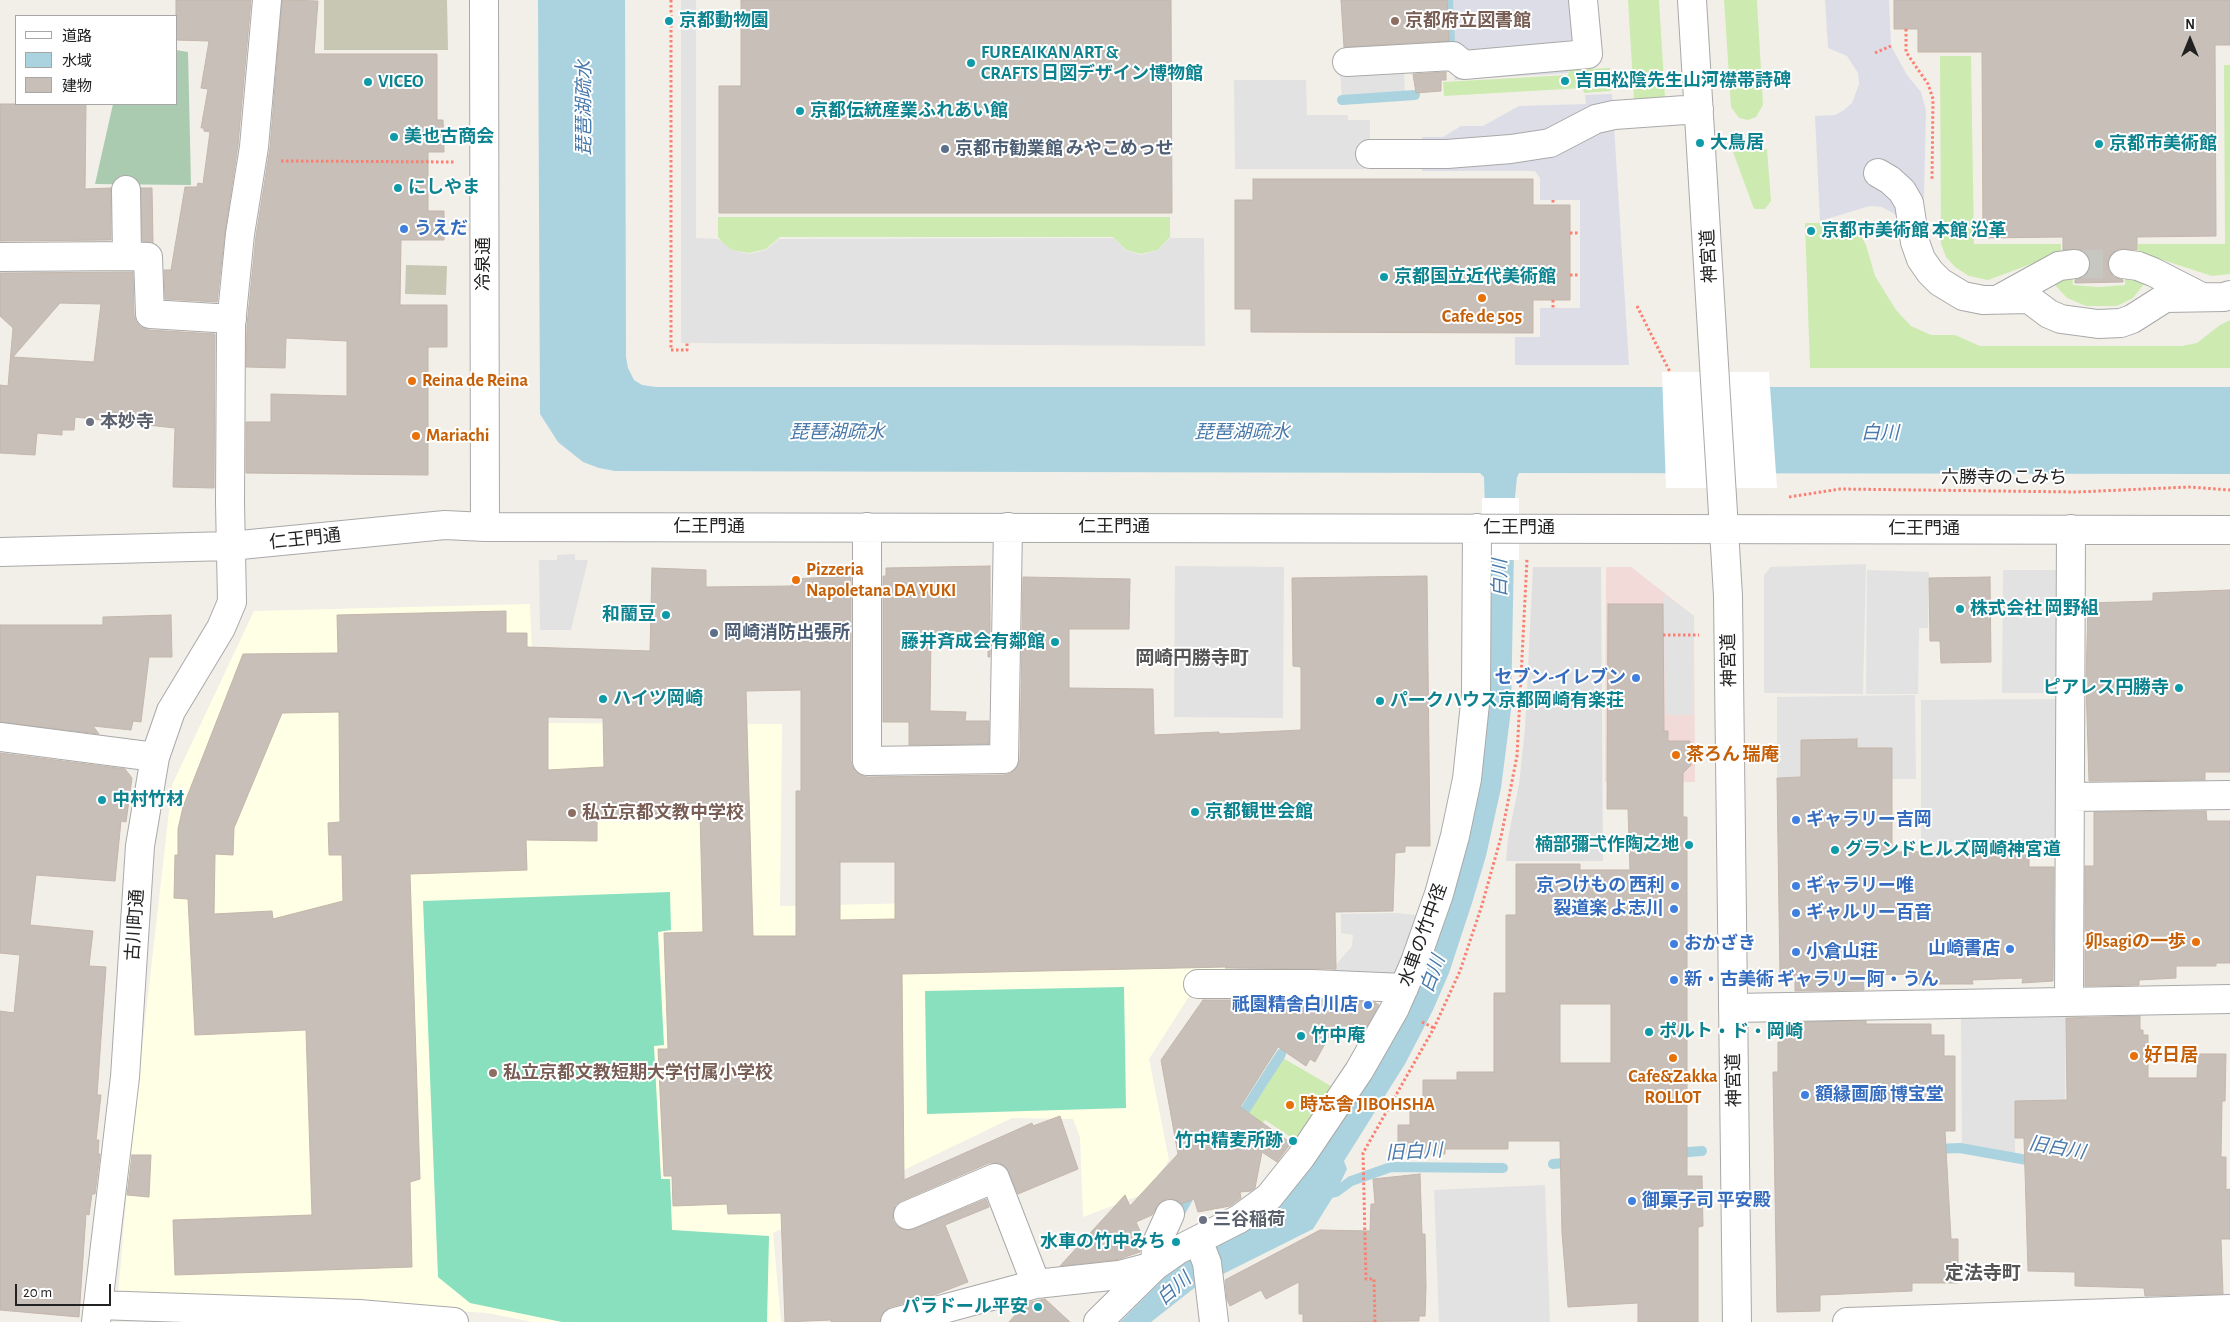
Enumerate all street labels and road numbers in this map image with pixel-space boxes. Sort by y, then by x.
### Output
street label: 神宮道 [1697,228,1721,284]
street label: 冷泉通 [473,237,495,291]
street label: 六勝寺のこみち [1941,467,2067,489]
street label: 仁王門通 [673,516,745,538]
street label: 仁王門通 [1078,516,1150,538]
street label: 仁王門通 [1483,517,1555,539]
street label: 仁王門通 [1888,518,1960,540]
street label: 仁王門通 [268,524,342,554]
street label: 神宮道 [1718,633,1740,687]
street label: 水車の竹中径 [1394,881,1452,989]
street label: 古川町通 [122,888,148,962]
street label: 神宮道 [1723,1053,1745,1107]

